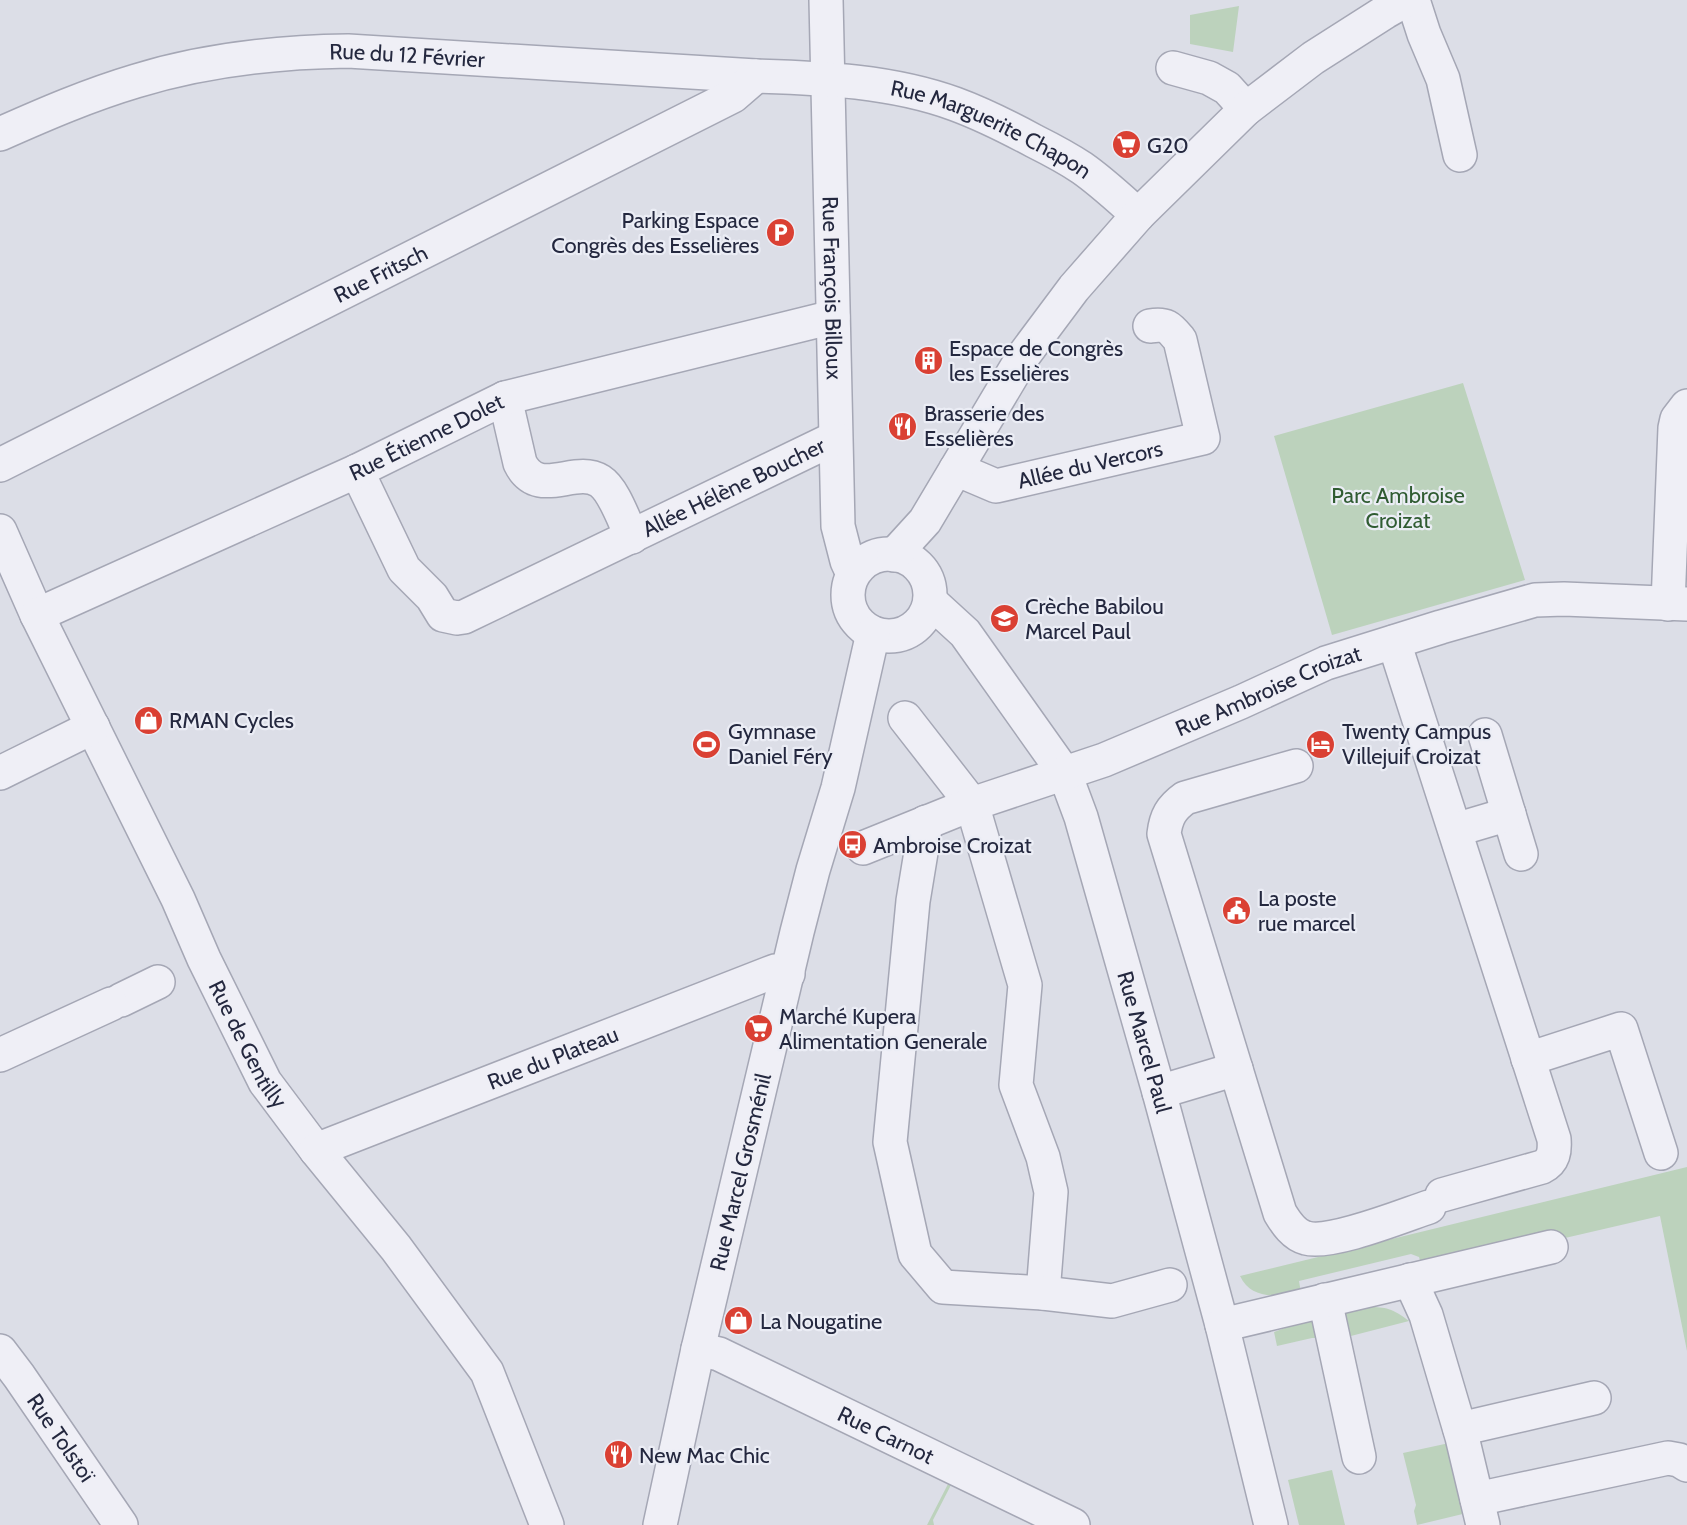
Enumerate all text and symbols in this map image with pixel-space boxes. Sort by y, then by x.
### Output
street label: Rue du 12 Février [329,38,485,73]
street label: Rue Marguerite Chapon [888,74,1097,185]
supermarket icon: G20 [1110,129,1142,161]
place label: G20 [1147,132,1189,159]
street label: Rue François Billoux [816,196,848,381]
place label: Parking Espace Congrès des Esselières [551,207,759,259]
parking icon: Parking Espace Congrès des Esselières [764,217,796,249]
street label: Rue Fritsch [329,239,432,309]
place label: Espace de Congrès les Esselières [949,335,1123,387]
building icon: Espace de Congrès les Esselières [912,345,944,377]
street label: Rue Étienne Dolet [345,388,508,487]
place label: Brasserie des Esselières [924,400,1044,452]
restaurant icon: Brasserie des Esselières [887,410,919,442]
street label: Allée Hélène Boucher [638,432,829,543]
street label: Allée du Vercors [1015,435,1165,495]
park label: Parc Ambroise Croizat [1331,482,1465,534]
place label: Crèche Babilou Marcel Paul [1025,593,1164,645]
school or university icon: Crèche Babilou Marcel Paul [988,603,1020,635]
street label: Rue Ambroise Croizat [1171,640,1365,742]
shop icon: RMAN Cycles [132,704,164,736]
place label: RMAN Cycles [169,707,294,734]
place label: Gymnase Daniel Féry [728,718,833,770]
place label: Twenty Campus Villejuif Croizat [1342,718,1491,770]
sports icon: Gymnase Daniel Féry [691,728,723,760]
hotel icon: Twenty Campus Villejuif Croizat [1305,728,1337,760]
bus stop icon: Ambroise Croizat [836,829,868,861]
place label: Ambroise Croizat [873,832,1032,859]
place label: La poste rue marcel [1258,885,1356,937]
public building icon: La poste rue marcel [1221,895,1253,927]
street label: Rue Marcel Paul [1111,968,1177,1117]
street label: Rue de Gentilly [203,976,293,1113]
place label: Marché Kupera Alimentation Generale [779,1003,987,1055]
supermarket icon: Marché Kupera Alimentation Generale [742,1013,774,1045]
street label: Rue du Plateau [484,1020,622,1096]
street label: Rue Marcel Grosménil [704,1070,777,1274]
shop icon: La Nougatine [723,1305,755,1337]
place label: La Nougatine [760,1308,882,1335]
street label: Rue Tolstoï [21,1388,101,1488]
street label: Rue Carnot [833,1400,939,1470]
restaurant icon: New Mac Chic [602,1439,634,1471]
place label: New Mac Chic [639,1442,770,1469]

